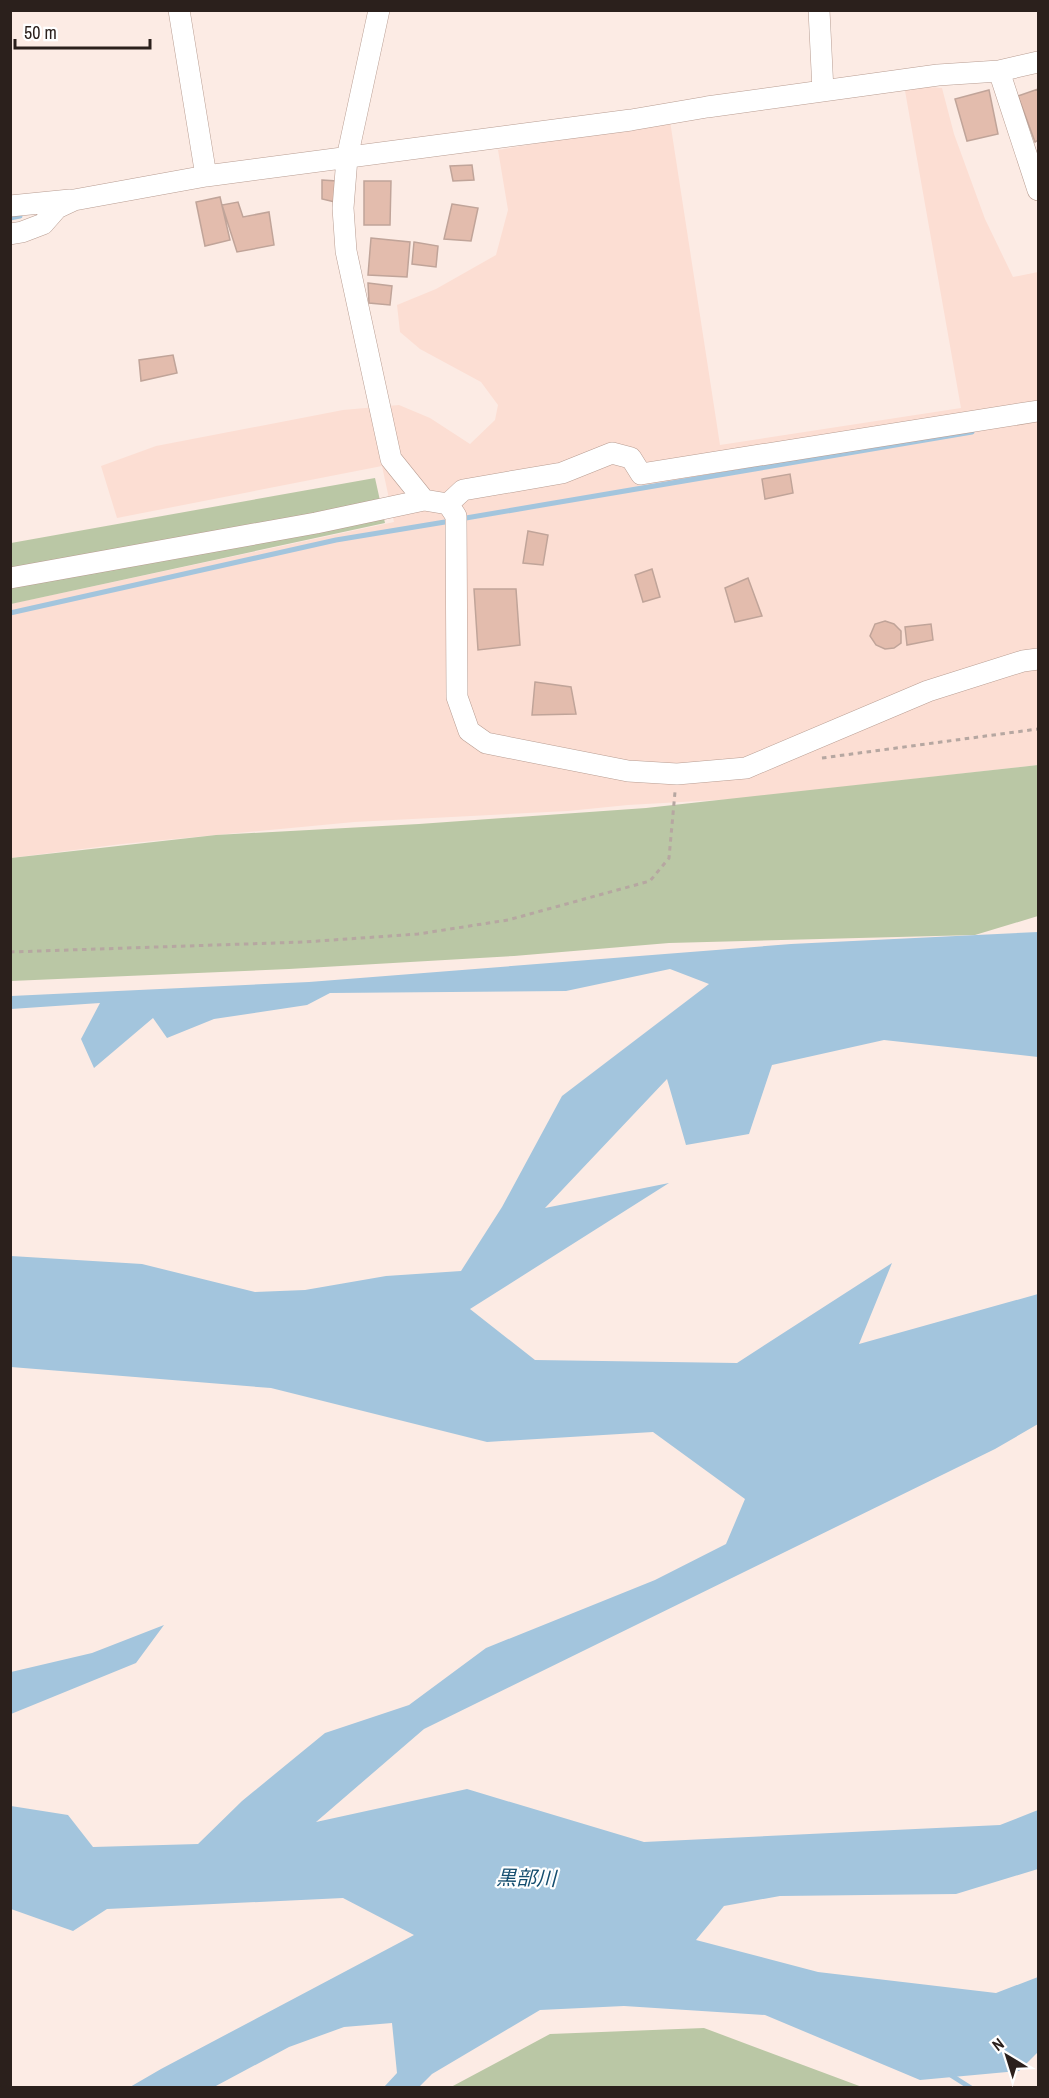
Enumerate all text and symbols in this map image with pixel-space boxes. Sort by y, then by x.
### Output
scale bar [15,12,150,50]
text: 50 m [24,20,57,45]
water label: 黒部川 [496,1863,558,1892]
north arrow [977,2026,1037,2086]
text: N [987,2033,1008,2056]

